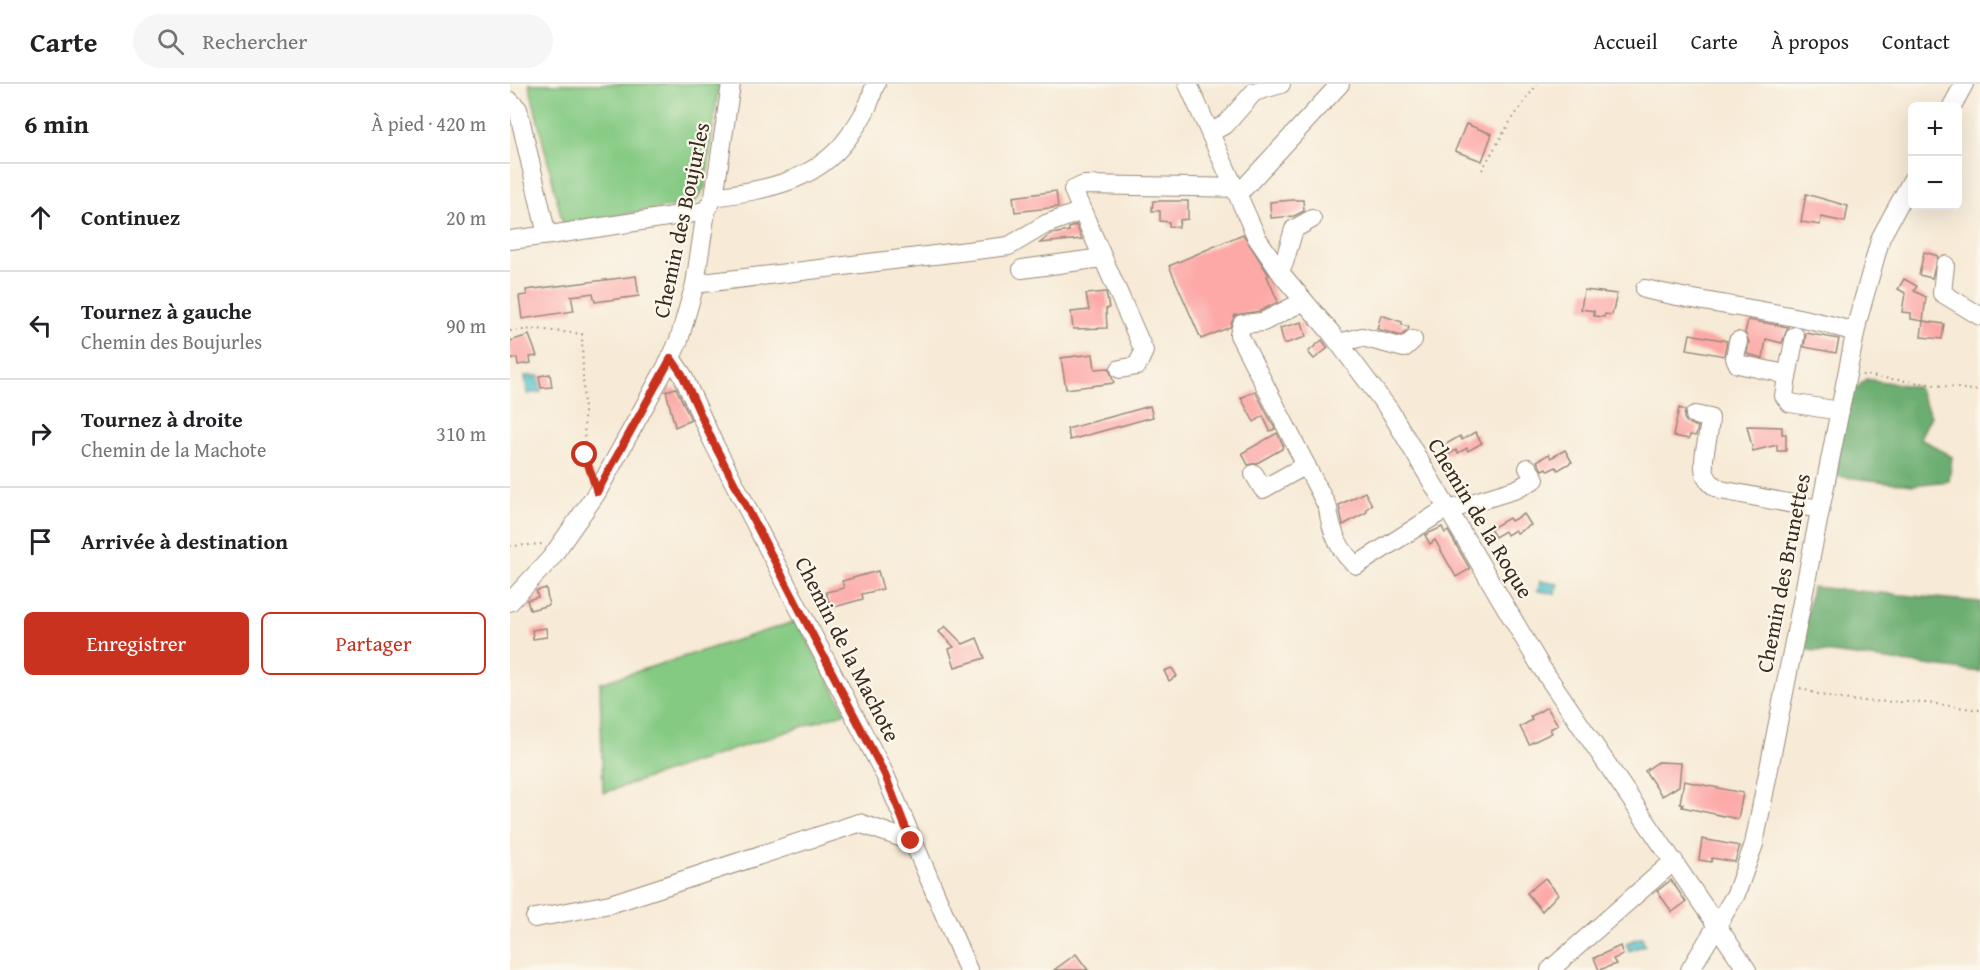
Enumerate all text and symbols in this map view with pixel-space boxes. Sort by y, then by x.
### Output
search box [133,14,553,68]
text: Carte [30,21,97,62]
icon: search [154,25,187,58]
text: Rechercher [202,25,307,57]
text: Accueil [1593,26,1658,57]
text: Carte [1691,26,1738,57]
text: À propos [1771,26,1849,57]
text: Contact [1882,26,1950,57]
map controls [1908,102,1962,210]
button: + [1908,102,1962,156]
text: 6 min [24,104,89,143]
text: À pied · 420 m [371,109,486,138]
street label: Chemin des Boujurles [645,119,717,321]
button: − [1908,156,1962,210]
icon: ahead [24,201,57,234]
text: Continuez [81,201,180,233]
text: 20 m [446,203,486,232]
text: Tournez à gauche [81,295,252,327]
icon: left [24,309,57,342]
text: 90 m [446,311,486,340]
text: Chemin des Boujurles [81,327,262,356]
text: Tournez à droite [81,403,243,435]
icon: right [24,417,57,450]
text: 310 m [436,419,486,448]
street label: Chemin de la Roque [1420,432,1542,604]
text: Chemin de la Machote [81,435,266,464]
route start [571,441,597,467]
street label: Chemin des Brunettes [1748,471,1818,675]
icon: arrive [24,525,57,558]
text: Arrivée à destination [81,525,288,557]
street label: Chemin de la Machote [787,551,909,747]
button: Enregistrer [24,612,249,675]
button: Partager [261,612,486,675]
route end [897,827,923,853]

